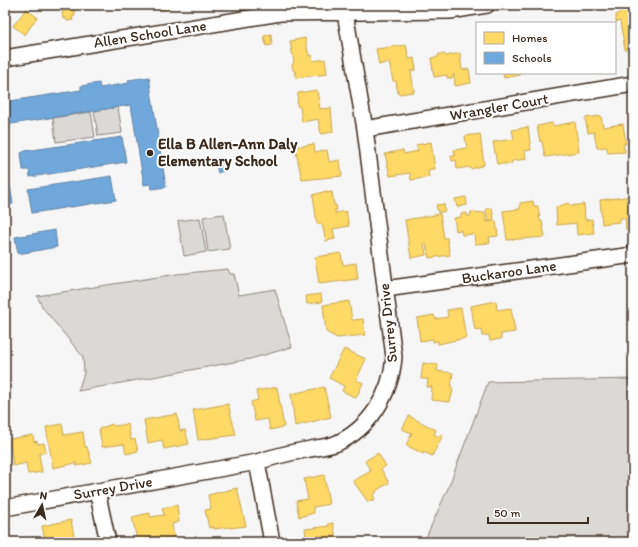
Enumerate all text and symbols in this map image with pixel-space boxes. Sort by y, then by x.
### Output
street label: Allen School Lane [92,16,208,52]
legend [476,22,616,74]
text: Homes [512,31,548,45]
text: Schools [512,51,551,65]
street label: Wrangler Court [448,89,550,125]
place label: Ella B Allen-Ann Daly Elementary School [158,135,298,171]
marker: Ella B Allen-Ann Daly Elementary School [145,148,155,158]
street label: Buckaroo Lane [461,256,557,288]
street label: Surrey Drive [375,282,401,364]
street label: Surrey Drive [72,472,154,504]
north arrow [22,485,62,525]
text: N [39,489,48,503]
scale bar [488,499,588,525]
text: 50 m [494,506,520,520]

